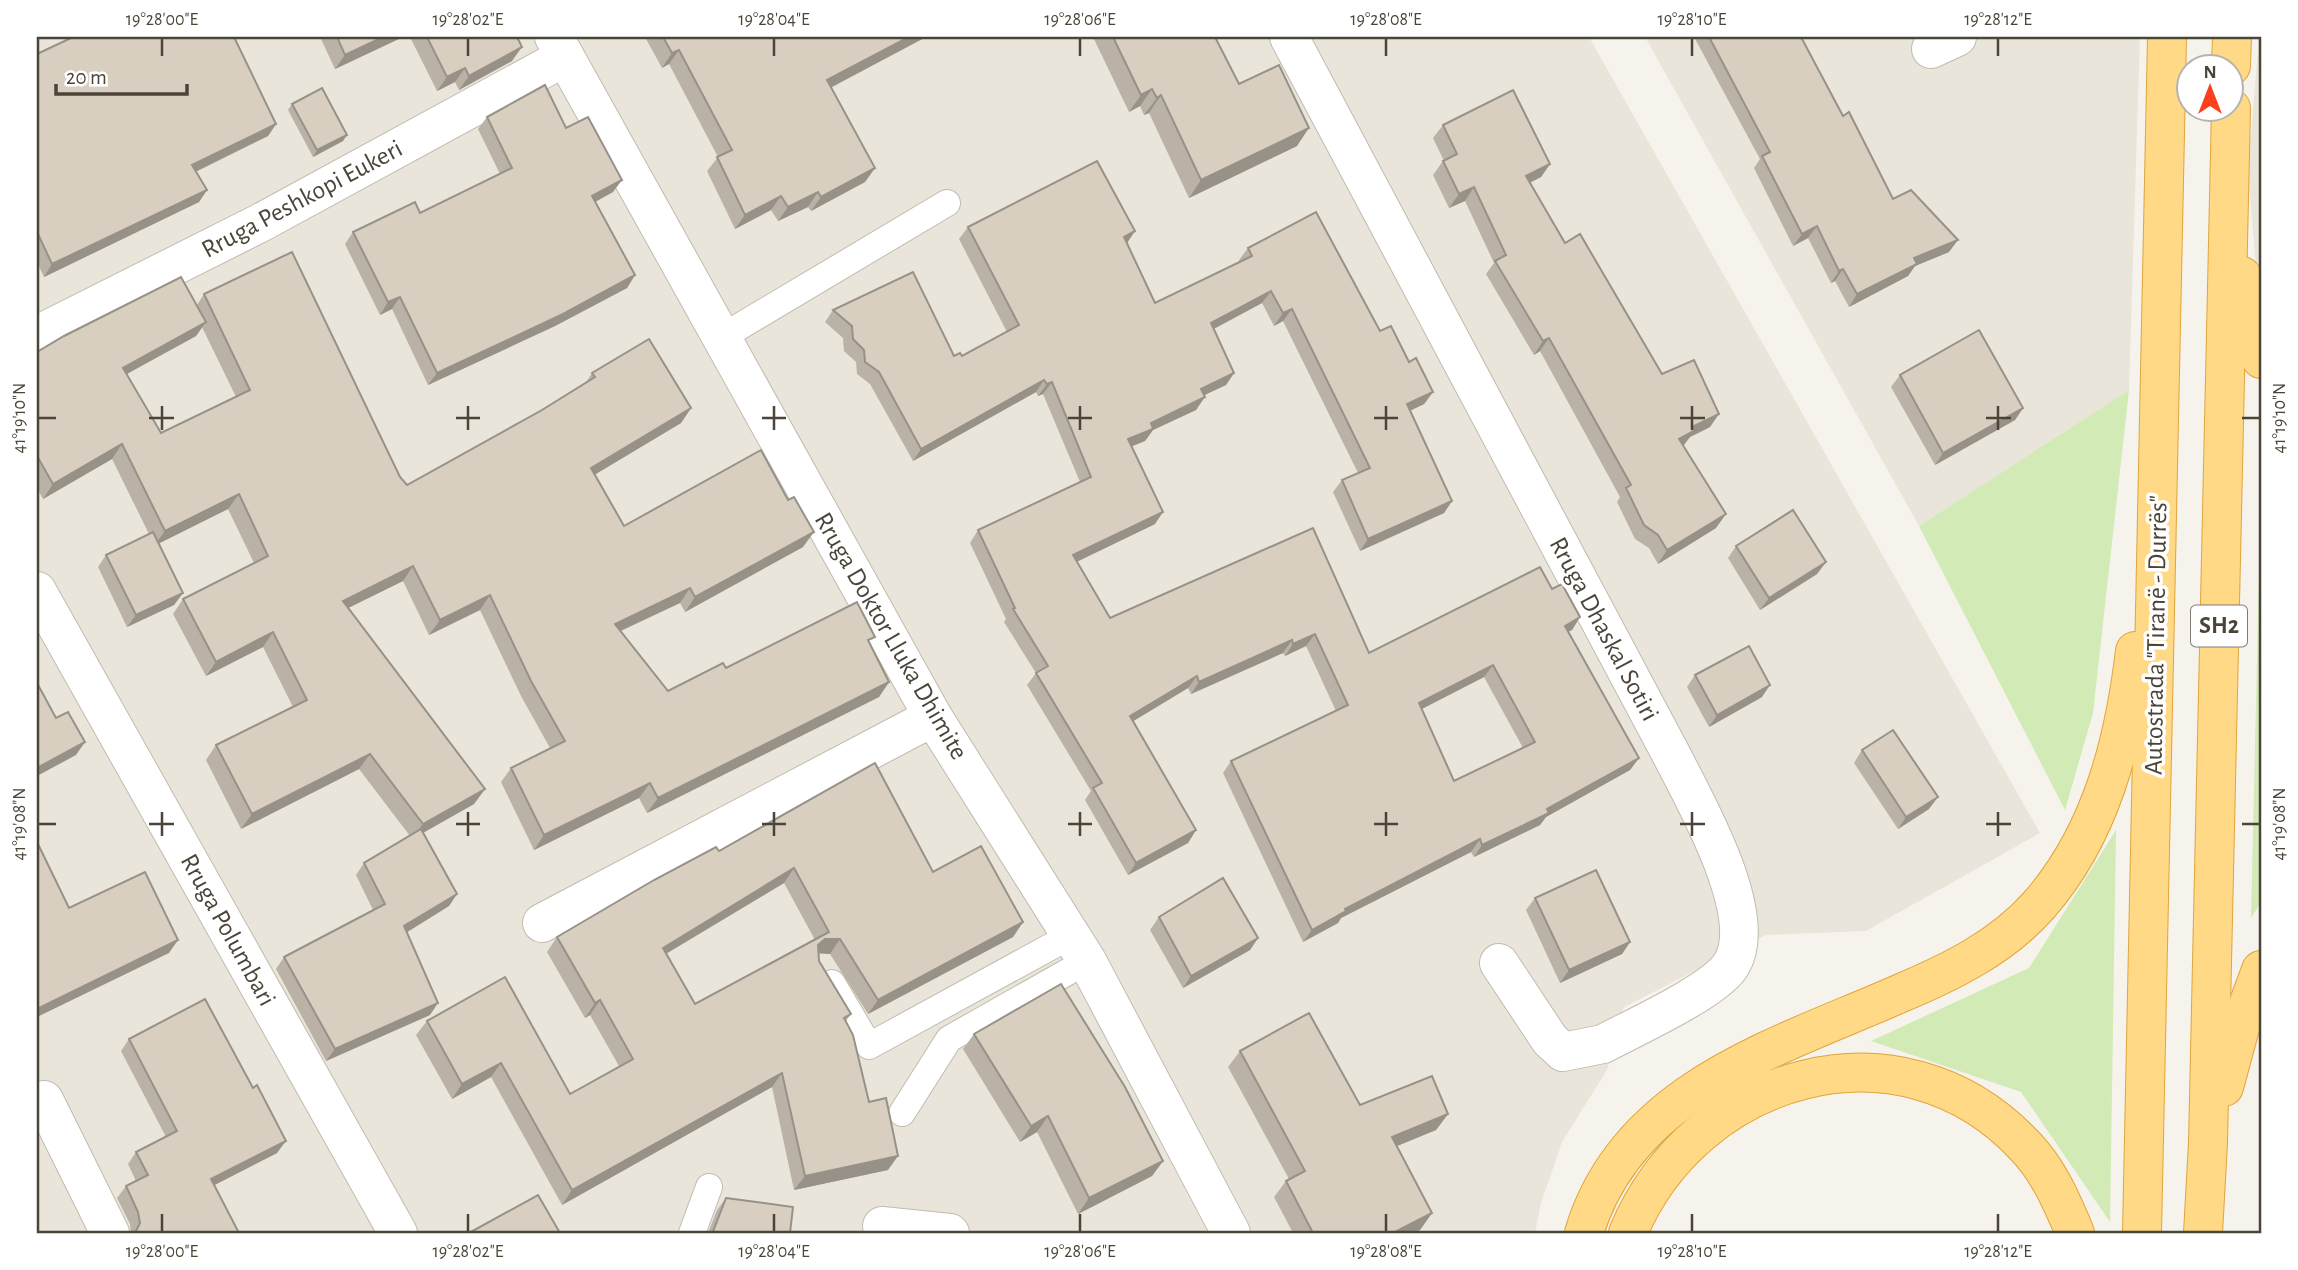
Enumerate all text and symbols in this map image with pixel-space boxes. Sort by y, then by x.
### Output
text: 19°28'00"E [126,11,198,29]
text: 19°28'02"E [432,11,504,29]
text: 19°28'04"E [738,11,810,29]
text: 19°28'06"E [1044,11,1116,29]
text: 19°28'08"E [1350,11,1422,29]
text: 19°28'10"E [1657,11,1727,29]
text: 19°28'12"E [1964,11,2032,29]
scale bar [56,52,187,96]
north arrow [2176,52,2246,122]
text: N [2203,63,2217,82]
text: 20 m [66,67,107,88]
street label: Rruga Peshkopi Eukeri [197,135,407,263]
text: 41°19'10"N [11,383,29,453]
text: 41°19'10"N [2271,383,2289,453]
street label: Autostrada "Tiranë - Durrës" [2141,495,2171,775]
street label: Rruga Doktor Lluka Dhimite [810,508,972,764]
street label: Rruga Dhaskal Sotiri [1545,533,1663,725]
road number: SH2 [2191,606,2247,646]
text: 41°19'08"N [11,787,29,861]
text: 41°19'08"N [2271,787,2289,861]
street label: Rruga Polumbari [176,850,280,1010]
text: 19°28'00"E [126,1243,198,1261]
text: 19°28'02"E [432,1243,504,1261]
text: 19°28'04"E [738,1243,810,1261]
text: 19°28'06"E [1044,1243,1116,1261]
text: 19°28'08"E [1350,1243,1422,1261]
text: 19°28'10"E [1657,1243,1727,1261]
text: 19°28'12"E [1964,1243,2032,1261]

